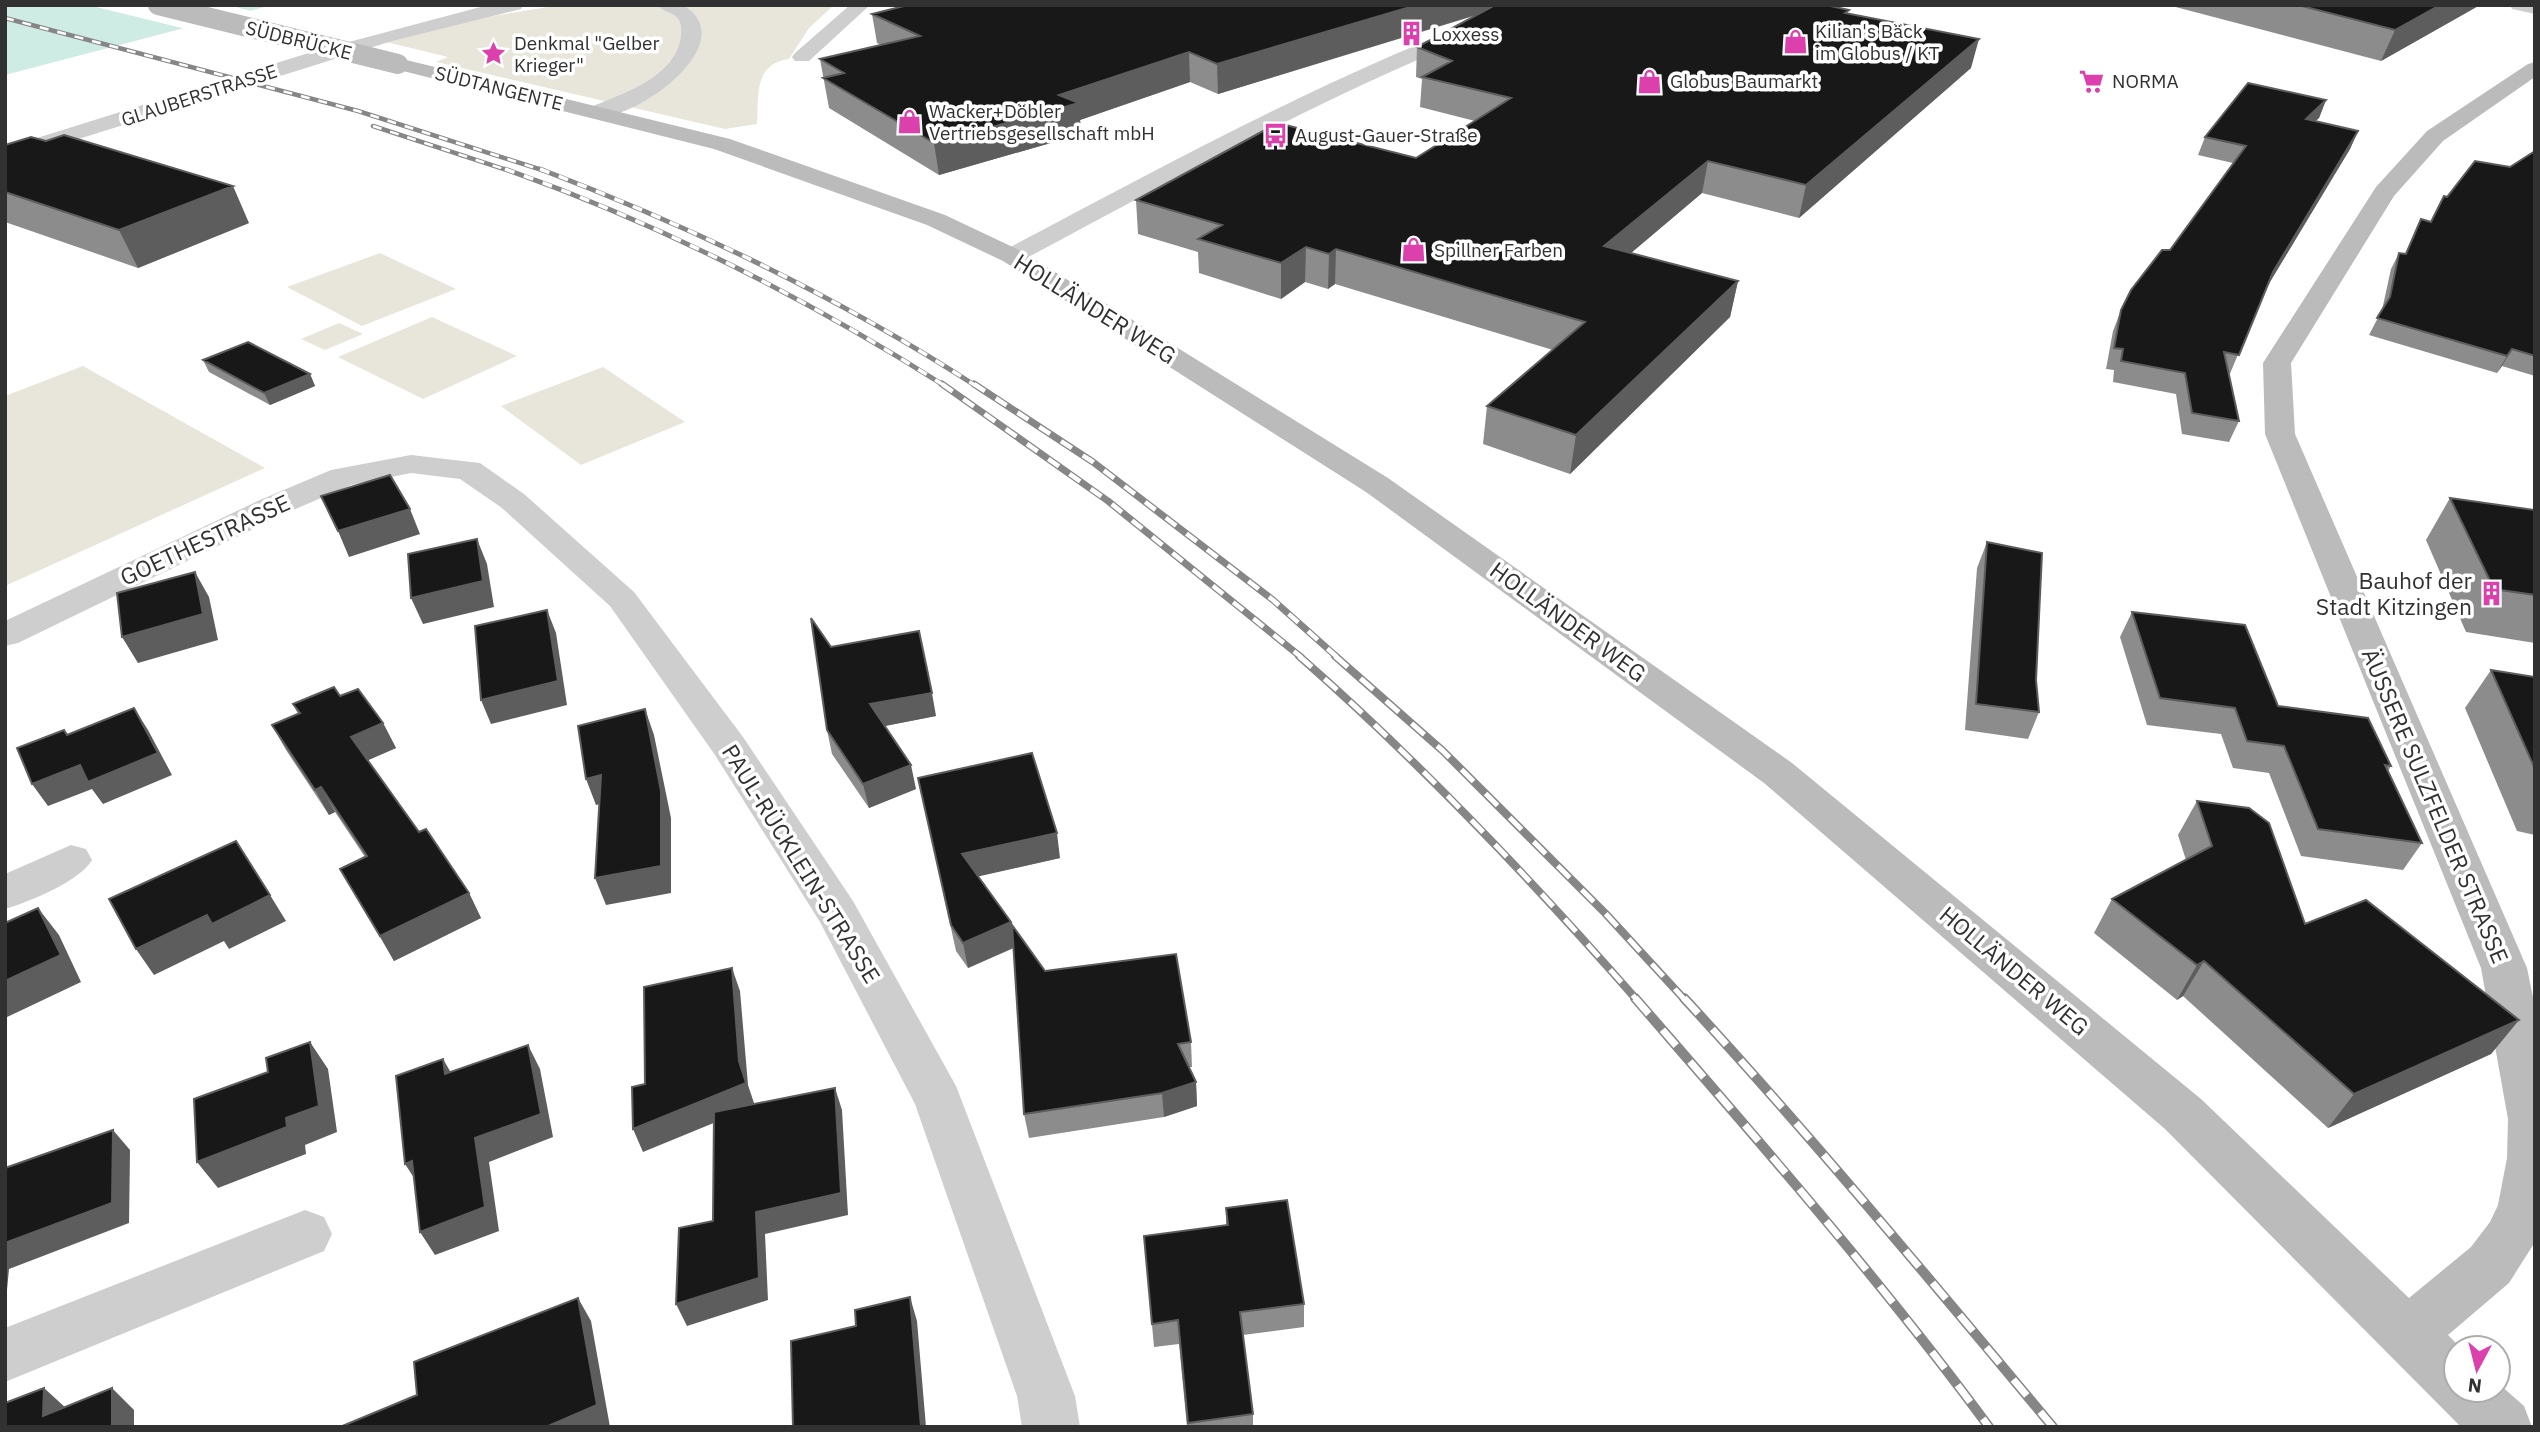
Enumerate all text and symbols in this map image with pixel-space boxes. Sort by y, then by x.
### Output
street label: SÜDBRÜCKE [243,15,355,65]
place label: Kilian's Bäck im Globus / KT [1815,19,1940,65]
building icon: Loxxess [1398,20,1426,48]
place label: Loxxess [1432,22,1500,46]
shop icon: Kilian's Bäck im Globus / KT [1781,28,1809,56]
place label: Denkmal "Gelber Krieger" [514,31,659,77]
place icon: Denkmal "Gelber Krieger" [480,40,508,68]
street label: GLAUBERSTRASSE [118,58,280,132]
street label: SÜDTANGENTE [433,61,565,115]
shop icon: Globus Baumarkt [1636,67,1664,95]
supermarket icon: NORMA [2078,67,2106,95]
place label: Globus Baumarkt [1670,69,1818,93]
place label: NORMA [2112,69,2179,93]
place label: Wacker+Döbler Vertriebsgesellschaft mbH [929,99,1155,145]
shop icon: Wacker+Döbler Vertriebsgesellschaft mbH [895,108,923,136]
bus stop icon: August-Gauer-Straße [1261,121,1289,149]
place label: August-Gauer-Straße [1295,123,1478,147]
shop icon: Spillner Farben [1400,236,1428,264]
place label: Spillner Farben [1434,238,1563,262]
street label: HOLLÄNDER WEG [1009,246,1182,370]
street label: GOETHESTRASSE [115,487,294,592]
street label: HOLLÄNDER WEG [1485,554,1653,688]
place label: Bauhof der Stadt Kitzingen [2316,565,2473,621]
building icon: Bauhof der Stadt Kitzingen [2478,580,2506,608]
street label: ÄUSSERE SULZFELDER STRASSE [2356,643,2516,968]
street label: PAUL-RÜCKLEIN-STRASSE [716,738,888,989]
street label: HOLLÄNDER WEG [1934,899,2095,1041]
north arrow [2442,1334,2512,1404]
text: N [2467,1373,2483,1399]

